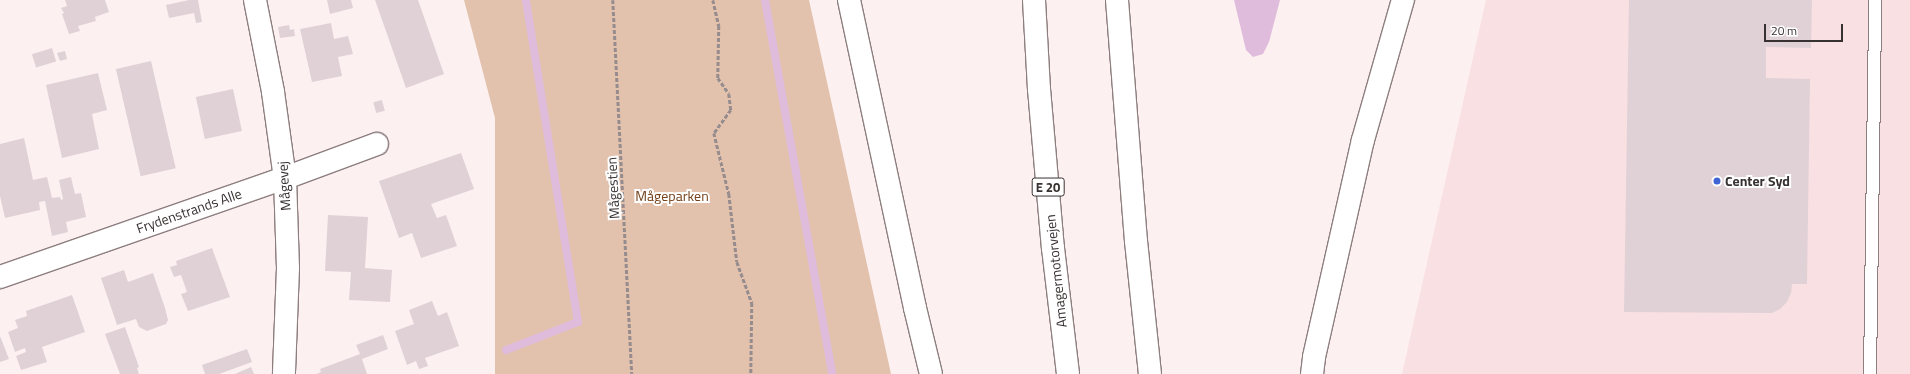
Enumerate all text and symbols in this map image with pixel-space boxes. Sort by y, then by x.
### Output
scale bar [1766,16,1845,42]
text: 20 m [1771,21,1797,40]
street label: Mågestien [603,157,623,219]
street label: Mågevej [274,161,294,211]
place label: Center Syd [1725,173,1790,189]
road number: E 20 [1031,176,1065,198]
marker: Center Syd [1712,176,1722,186]
street label: Frydenstrands Alle [134,185,244,237]
park label: Mågeparken [635,188,709,204]
street label: Amagermotorvejen [1042,214,1070,328]

